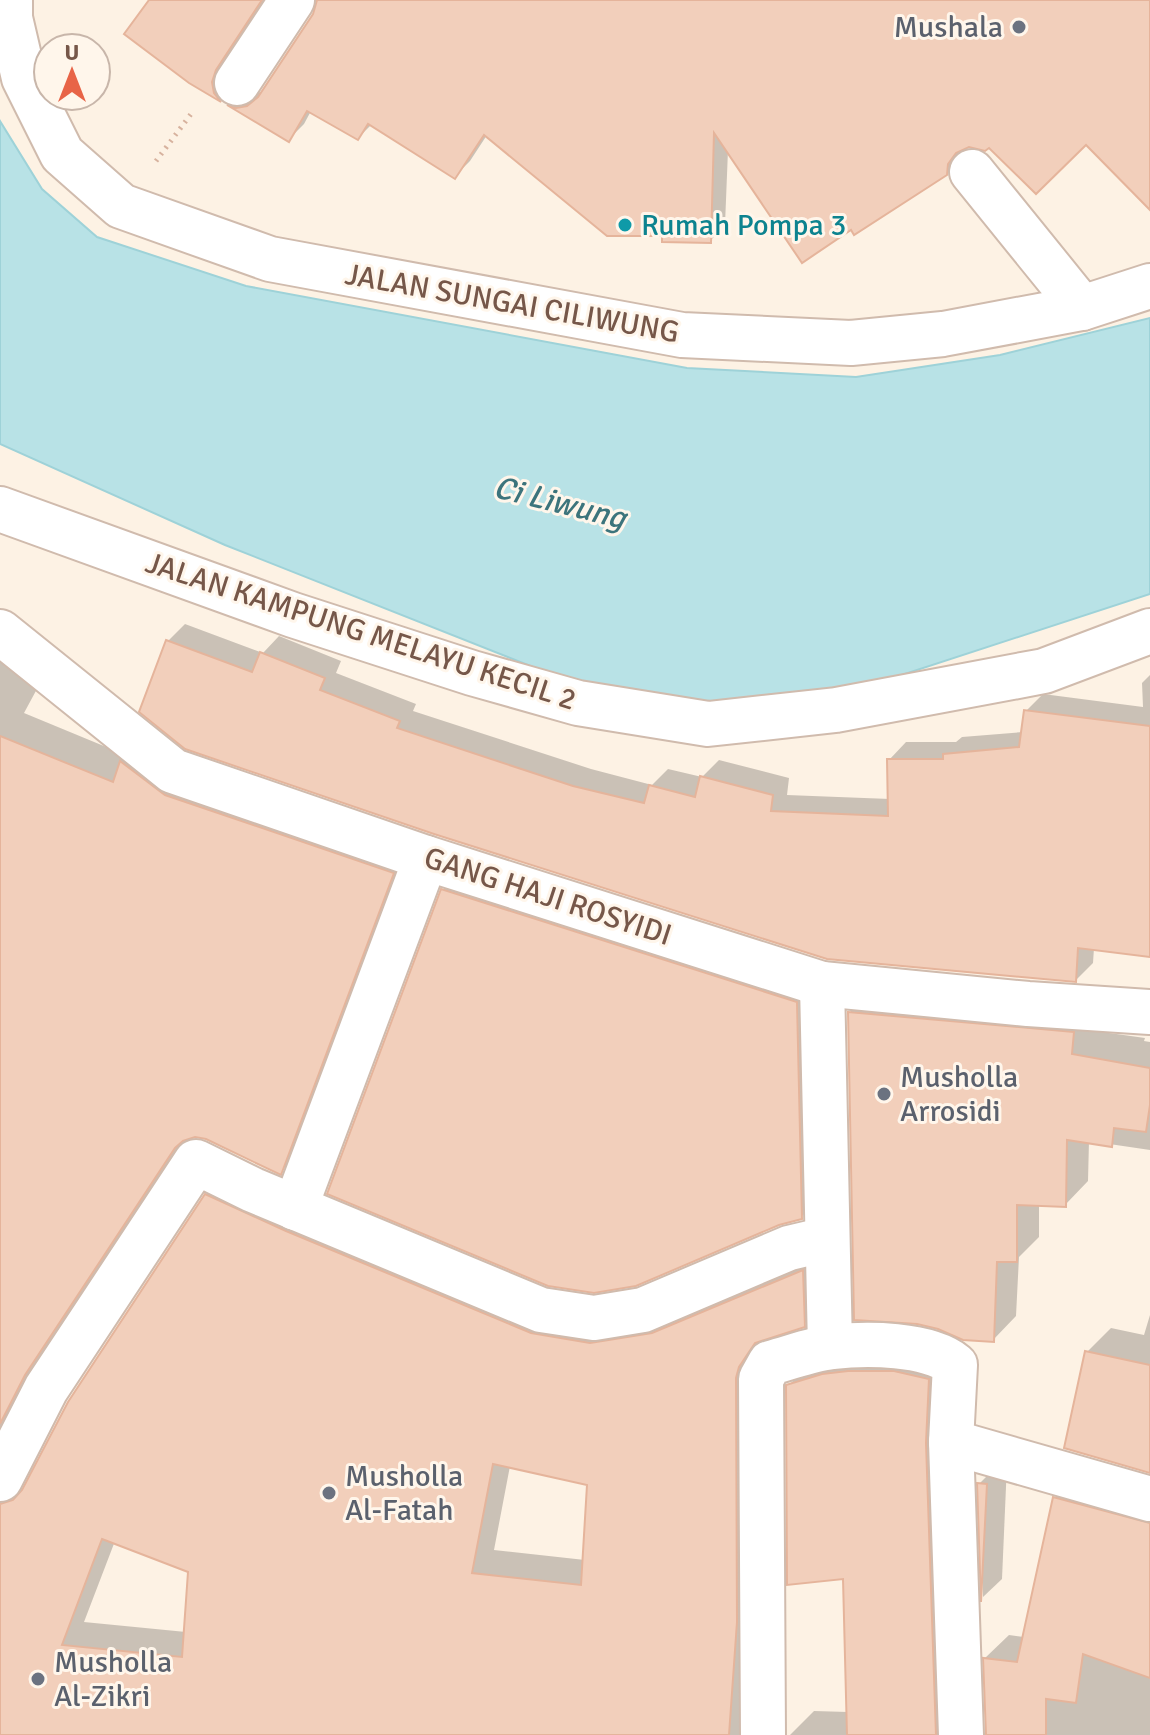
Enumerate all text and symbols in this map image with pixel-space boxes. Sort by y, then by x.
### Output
place label: Mushala [894,9,1003,46]
marker: Mushala [1010,18,1028,36]
north arrow [32,32,112,112]
text: U [65,39,79,66]
place label: Rumah Pompa 3 [641,207,846,244]
marker: Rumah Pompa 3 [616,216,634,234]
street label: JALAN SUNGAI CILIWUNG [342,256,682,351]
water label: Ci Liwung [490,467,632,538]
street label: JALAN KAMPUNG MELAYU KECIL 2 [141,544,581,719]
street label: GANG HAJI ROSYIDI [420,839,676,954]
place label: Musholla Arrosidi [900,1059,1018,1130]
marker: Musholla Arrosidi [875,1085,893,1103]
place label: Musholla Al-Fatah [345,1458,463,1529]
marker: Musholla Al-Fatah [320,1484,338,1502]
place label: Musholla Al-Zikri [54,1644,172,1715]
marker: Musholla Al-Zikri [29,1670,47,1688]

